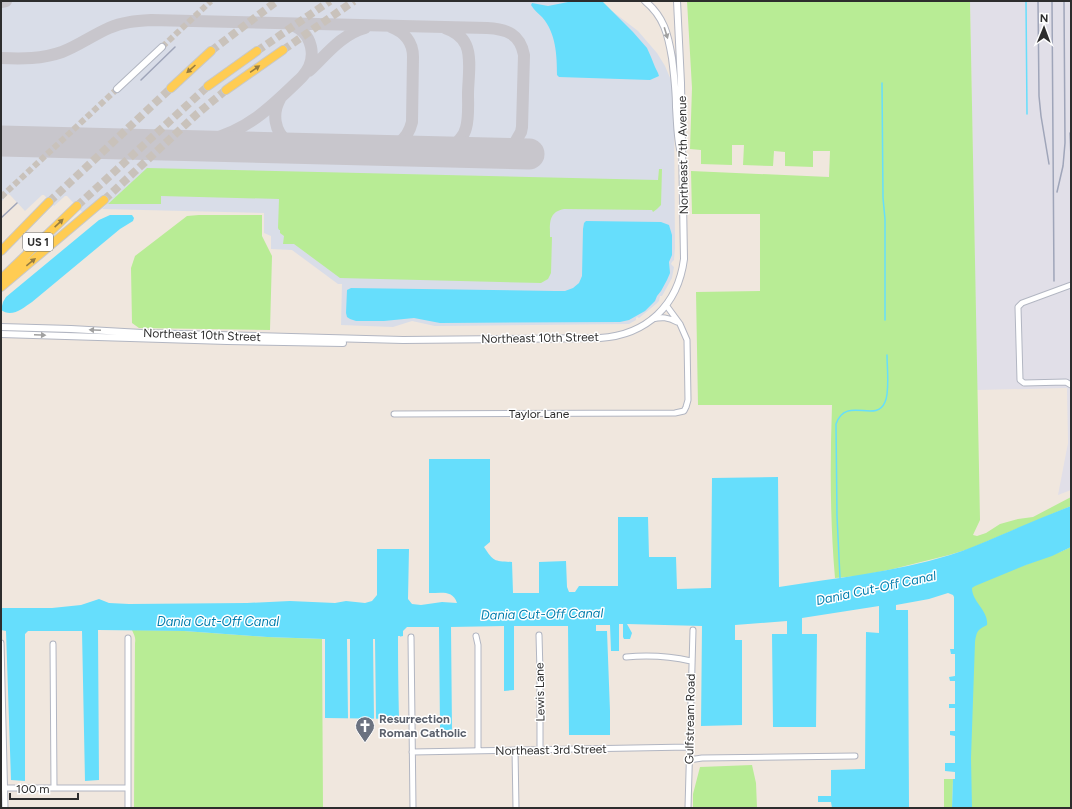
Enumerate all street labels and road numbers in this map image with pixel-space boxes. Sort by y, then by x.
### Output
street label: Northeast 7th Avenue [675,95,691,214]
road number: US 1 [23,233,53,251]
street label: Northeast 10th Street [143,326,262,344]
street label: Northeast 10th Street [481,330,599,346]
street label: Taylor Lane [509,407,570,421]
street label: Lewis Lane [532,662,548,722]
street label: Gulfstream Road [682,674,698,764]
street label: Northeast 3rd Street [495,742,607,758]

